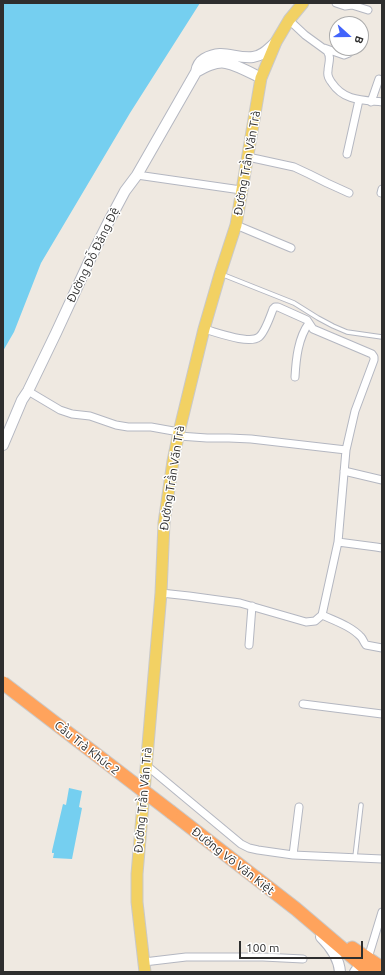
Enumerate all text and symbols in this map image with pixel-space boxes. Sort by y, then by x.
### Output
north arrow [329,16,369,56]
text: B [352,34,366,45]
street label: Đường Trần Văn Trà [231,110,263,216]
street label: Đường Đỗ Đăng Đệ [64,205,122,305]
street label: Đường Trần Văn Trà [157,425,187,531]
street label: Cầu Trà Khúc 2 [51,718,123,778]
street label: Đường Trần Văn Trà [131,747,155,853]
street label: Đường Võ Văn Kiệt [189,824,277,898]
scale bar [241,933,365,959]
text: 100 m [246,941,279,954]

